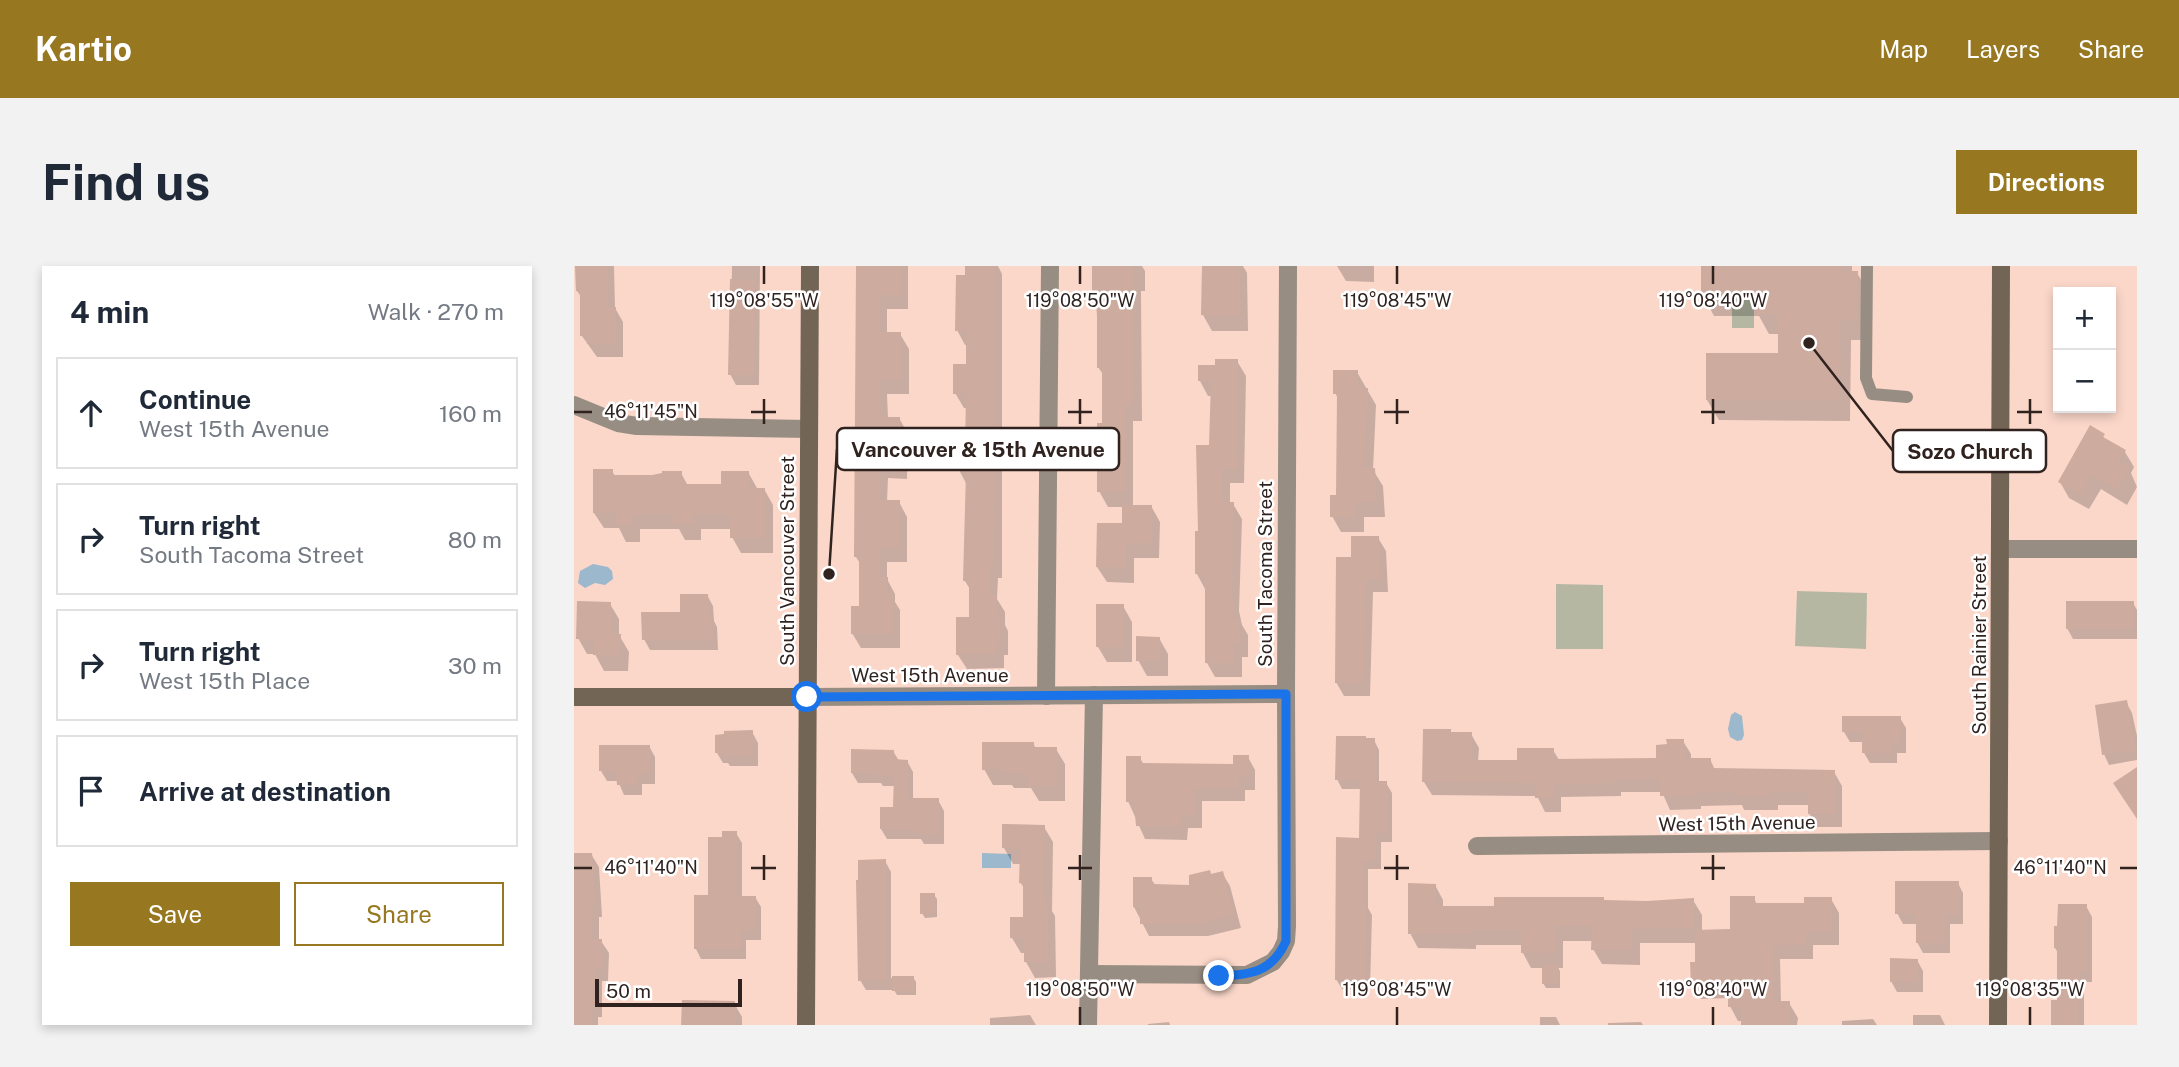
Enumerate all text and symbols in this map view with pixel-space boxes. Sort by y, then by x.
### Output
text: Kartio [35,30,132,68]
text: Map [1879,35,1928,63]
text: Layers [1966,35,2040,63]
text: Share [2078,35,2144,63]
button: Directions [1956,150,2137,214]
text: Find us [42,153,210,211]
map controls [2053,287,2116,413]
button: + [2053,287,2116,350]
text: 119°08'55"W [709,290,819,311]
text: 119°08'50"W [1026,290,1134,311]
text: 119°08'45"W [1343,290,1451,311]
text: 119°08'40"W [1659,290,1767,311]
text: 4 min [70,294,149,330]
text: Walk · 270 m [368,298,504,325]
button: − [2053,350,2116,413]
text: Continue [139,384,251,415]
icon: ahead [72,394,110,432]
text: 160 m [439,400,502,427]
text: 46°11'45"N [604,401,698,422]
text: West 15th Avenue [139,415,330,442]
callout: Vancouver & 15th Avenue [837,428,1119,470]
callout: Sozo Church [1893,430,2046,472]
text: Vancouver & 15th Avenue [851,437,1105,462]
text: Sozo Church [1907,439,2033,464]
street label: South Vancouver Street [776,456,798,666]
street label: South Tacoma Street [1254,481,1276,667]
text: Turn right [139,510,261,541]
icon: right [72,520,110,558]
text: 80 m [448,526,502,553]
text: South Tacoma Street [139,541,364,568]
street label: South Rainier Street [1968,555,1990,735]
text: Turn right [139,636,261,667]
icon: right [72,646,110,684]
text: 30 m [448,652,502,679]
street label: West 15th Avenue [851,664,1009,686]
text: West 15th Place [139,667,310,694]
route start [791,681,822,712]
icon: arrive [72,772,110,810]
text: Arrive at destination [139,776,391,807]
street label: West 15th Avenue [1658,811,1816,835]
text: 46°11'40"N [604,857,698,878]
text: 46°11'40"N [2013,857,2107,878]
button: Save [70,882,280,946]
button: Share [294,882,504,946]
route end [1203,960,1234,991]
scale bar [595,976,742,1008]
text: 119°08'50"W [1026,979,1134,1000]
text: 119°08'45"W [1343,979,1451,1000]
text: 119°08'40"W [1659,979,1767,1000]
text: 119°08'35"W [1976,979,2084,1000]
text: 50 m [606,980,651,1002]

